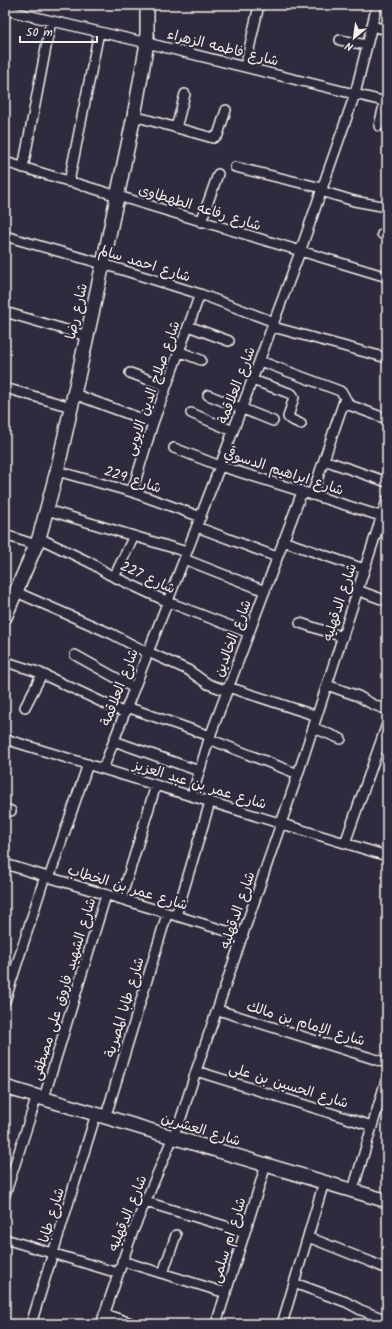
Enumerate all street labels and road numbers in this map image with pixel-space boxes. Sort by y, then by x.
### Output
street label: شارع فاطمه الزهراء [165,23,281,72]
street label: شارع رفاعه الطهطاوى [136,179,264,237]
street label: شارع احمد سالم [96,240,193,288]
street label: شارع رضا [60,281,94,341]
street label: شارع صلاح الدين الايوبى [120,318,186,459]
street label: شارع العلاقمة [212,343,262,427]
street label: شارع ابراهيم الدسوقي [221,442,346,502]
street label: شارع 229 [101,460,164,500]
street label: شارع 227 [116,556,179,600]
street label: شارع الدقهليه [317,560,363,644]
street label: شارع الخالدين [208,597,258,680]
street label: شارع العلاقمة [95,645,145,729]
street label: شارع عمر بن عبد العزيز [129,754,269,816]
street label: شارع عمر بن الخطاب [65,859,191,917]
street label: شارع الدقهليه [214,869,261,952]
street label: شارع الشهيد فاروق على مصطفى [26,895,102,1083]
street label: شارع طابا المصرية [99,954,151,1060]
street label: شارع الإمام بن مالك [244,995,368,1052]
street label: شارع الحسين بن على [226,1057,351,1115]
street label: شارع العشرين [158,1107,243,1152]
street label: شارع الدقهليه [103,1172,153,1255]
street label: شارع طابا [33,1185,71,1246]
street label: شارع ام سلمى [205,1195,252,1286]

